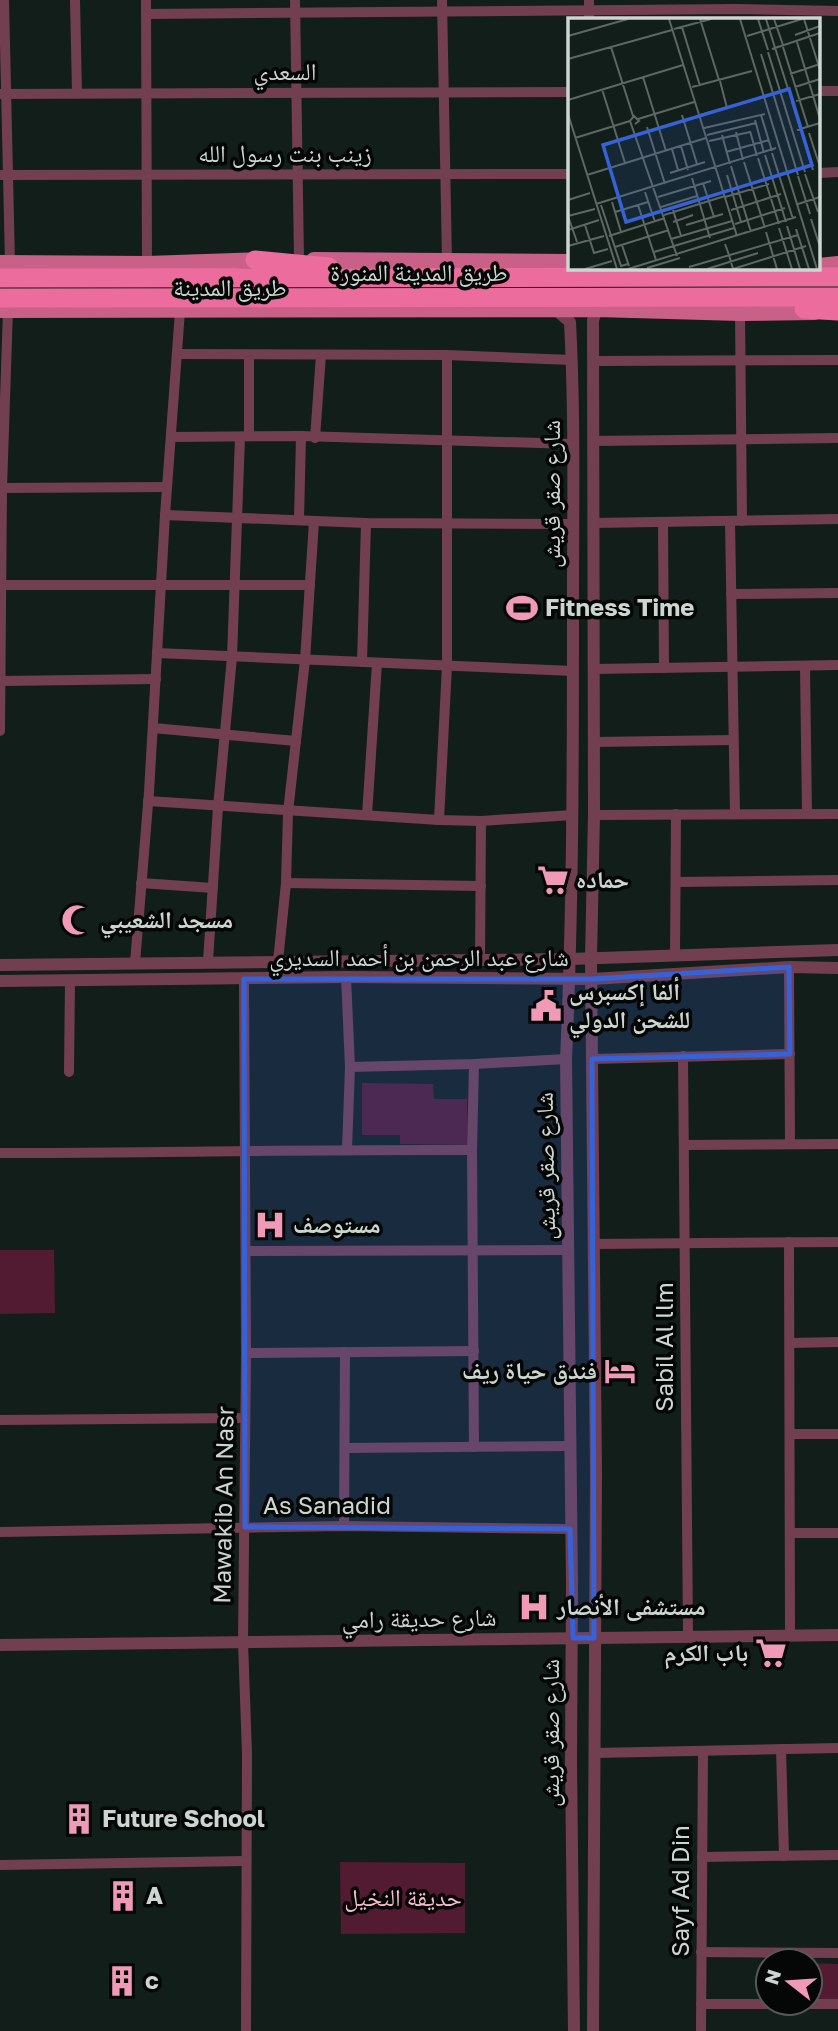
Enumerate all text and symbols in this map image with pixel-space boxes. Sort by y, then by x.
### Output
inset map [568,18,820,270]
street label: السعدي [254,56,316,91]
street label: زينب بنت رسول الله [198,138,372,168]
street label: طريق المدينة المنورة [330,257,508,287]
street label: طريق المدينة [173,272,287,302]
street label: شارع صقر قريش [536,420,567,568]
sports icon: Fitness Time [505,591,539,625]
place label: Fitness Time [545,592,694,621]
supermarket icon: حماده [536,863,570,897]
place label: حماده [576,864,629,893]
mosque icon: مسجد الشعيبي [60,903,94,937]
place label: مسجد الشعيبي [100,904,233,939]
street label: شارع عبد الرحمن بن أحمد السديري [269,942,569,977]
place label: ألفا إكسبرس للشحن الدولي [569,976,690,1039]
public building icon: ألفا إكسبرس للشحن الدولي [529,989,563,1023]
street label: شارع صقر قريش [529,1092,562,1240]
hospital icon: مستوصف [253,1208,287,1242]
place label: مستوصف [293,1209,380,1238]
street label: Sabil Al llm [649,1282,678,1412]
hotel icon: فندق حياة ريف [603,1354,637,1388]
place label: فندق حياة ريف [462,1355,597,1385]
street label: Mawakib An Nasr [206,1406,239,1604]
street label: As Sanadid [263,1490,391,1519]
hospital icon: مستشفى الأنصار [517,1590,551,1624]
place label: مستشفى الأنصار [556,1591,706,1621]
street label: شارع حديقة رامي [341,1602,497,1639]
supermarket icon: باب الكرم [754,1636,788,1670]
place label: باب الكرم [664,1637,748,1670]
street label: شارع صقر قريش [535,1659,566,1807]
building icon: Future School [62,1802,96,1836]
place label: Future School [102,1803,265,1832]
street label: Sayf Ad Din [665,1825,694,1957]
building icon: A [106,1879,140,1913]
place label: A [146,1880,163,1909]
park label: حديقة النخيل [344,1882,462,1912]
north arrow [754,1947,824,2017]
building icon: c [105,1964,139,1998]
place label: c [145,1965,159,1994]
text: N [759,1967,785,1987]

